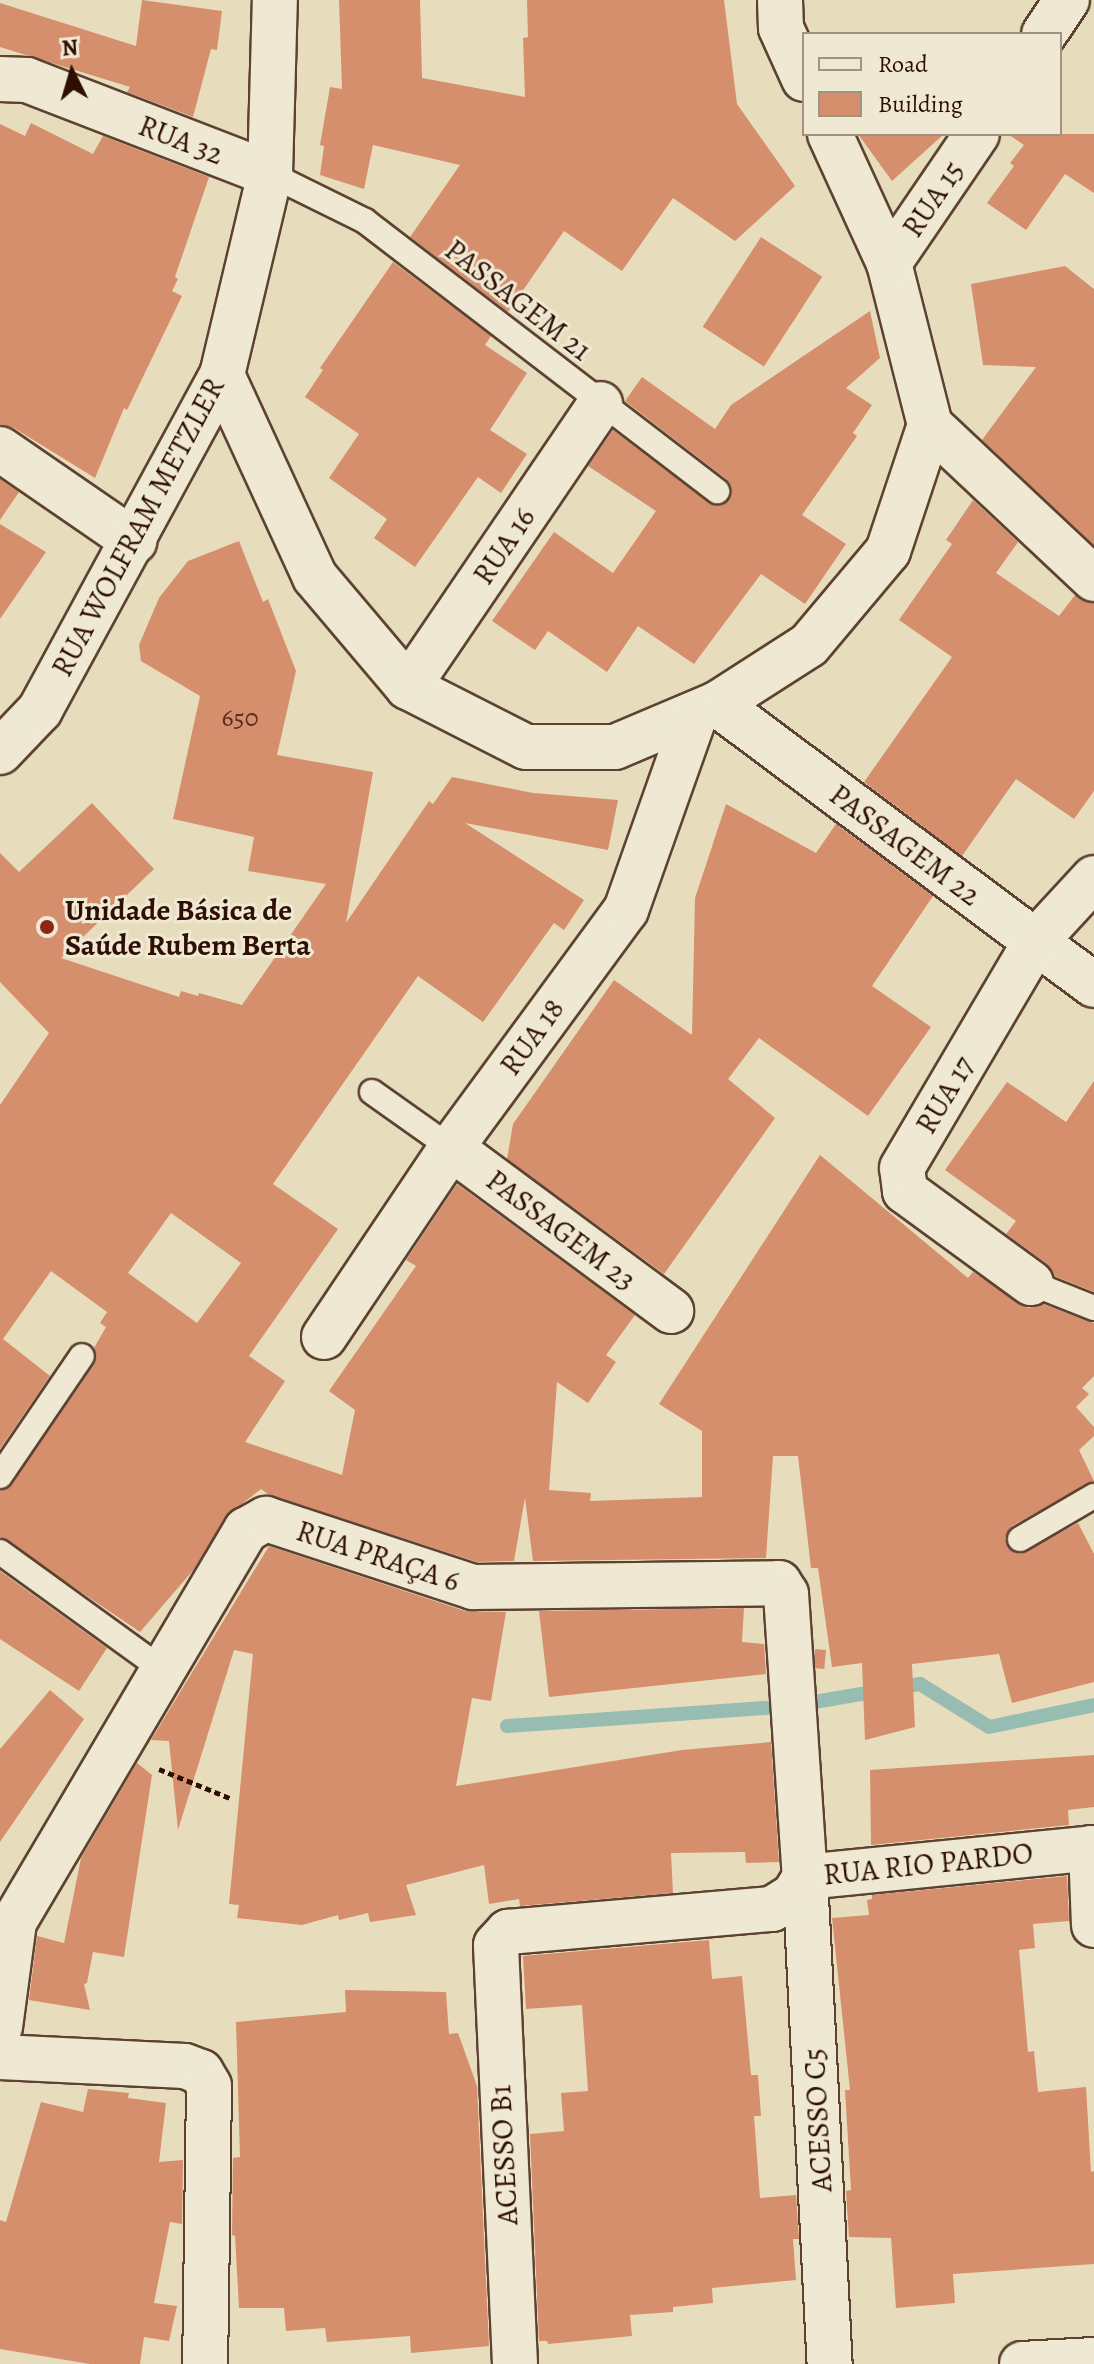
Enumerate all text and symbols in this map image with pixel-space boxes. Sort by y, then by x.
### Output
north arrow [32,32,112,112]
text: N [61,32,79,64]
legend [802,32,1062,136]
text: Road [878,48,928,80]
text: Building [878,88,963,120]
street label: RUA 32 [133,107,229,173]
street label: RUA 15 [894,154,972,244]
street label: PASSAGEM 21 [438,232,598,368]
street label: RUA WOLFRAM METZLER [44,371,232,683]
street label: RUA 16 [465,501,543,591]
house number: 650 [221,702,259,734]
street label: PASSAGEM 22 [822,776,988,914]
place label: Unidade Básica de Saúde Rubem Berta [65,892,311,962]
marker: Unidade Básica de Saúde Rubem Berta [36,916,58,938]
street label: RUA 18 [492,992,572,1082]
street label: RUA 17 [908,1050,982,1140]
street label: PASSAGEM 23 [479,1162,643,1298]
street label: RUA PRAÇA 6 [292,1513,464,1599]
street label: RUA RIO PARDO [821,1835,1035,1893]
street label: ACESSO C5 [796,2047,840,2193]
street label: ACESSO B1 [482,2084,526,2226]

